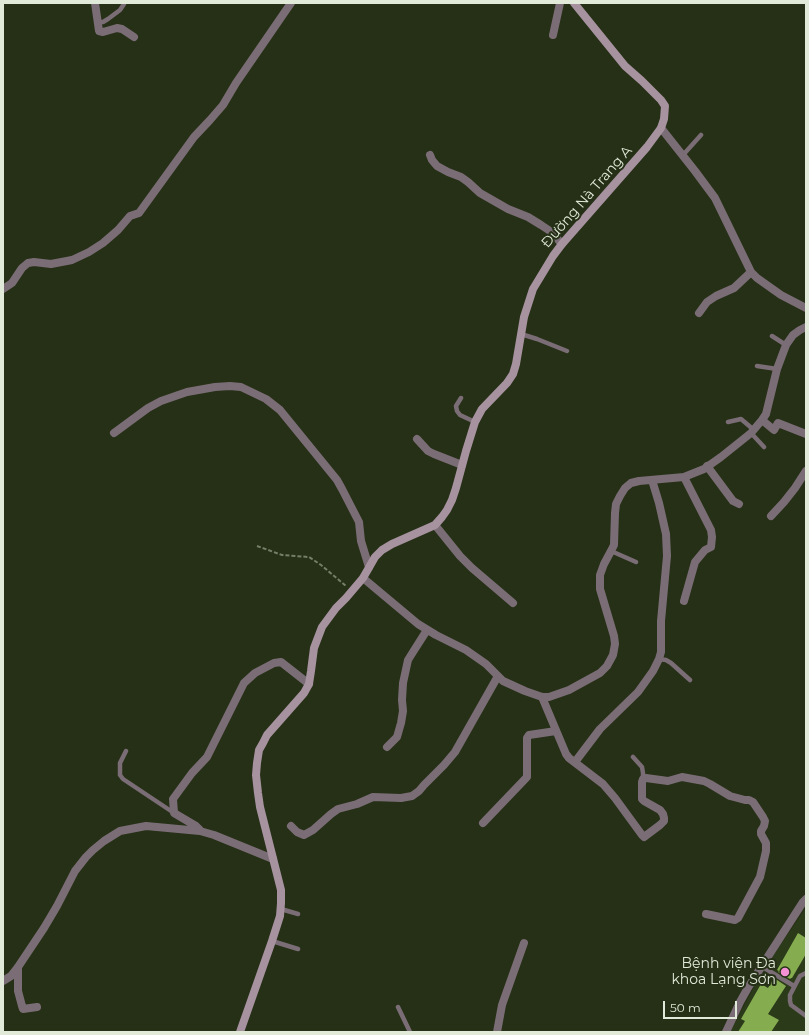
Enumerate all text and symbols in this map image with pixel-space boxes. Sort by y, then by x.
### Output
street label: Đường Nà Trang A [538,143,636,251]
place label: Bệnh viện Đa khoa Lạng Sơn [671,956,776,988]
marker: Bệnh viện Đa khoa Lạng Sơn [779,966,791,978]
scale bar [665,993,739,1019]
text: 50 m [670,1000,701,1015]

